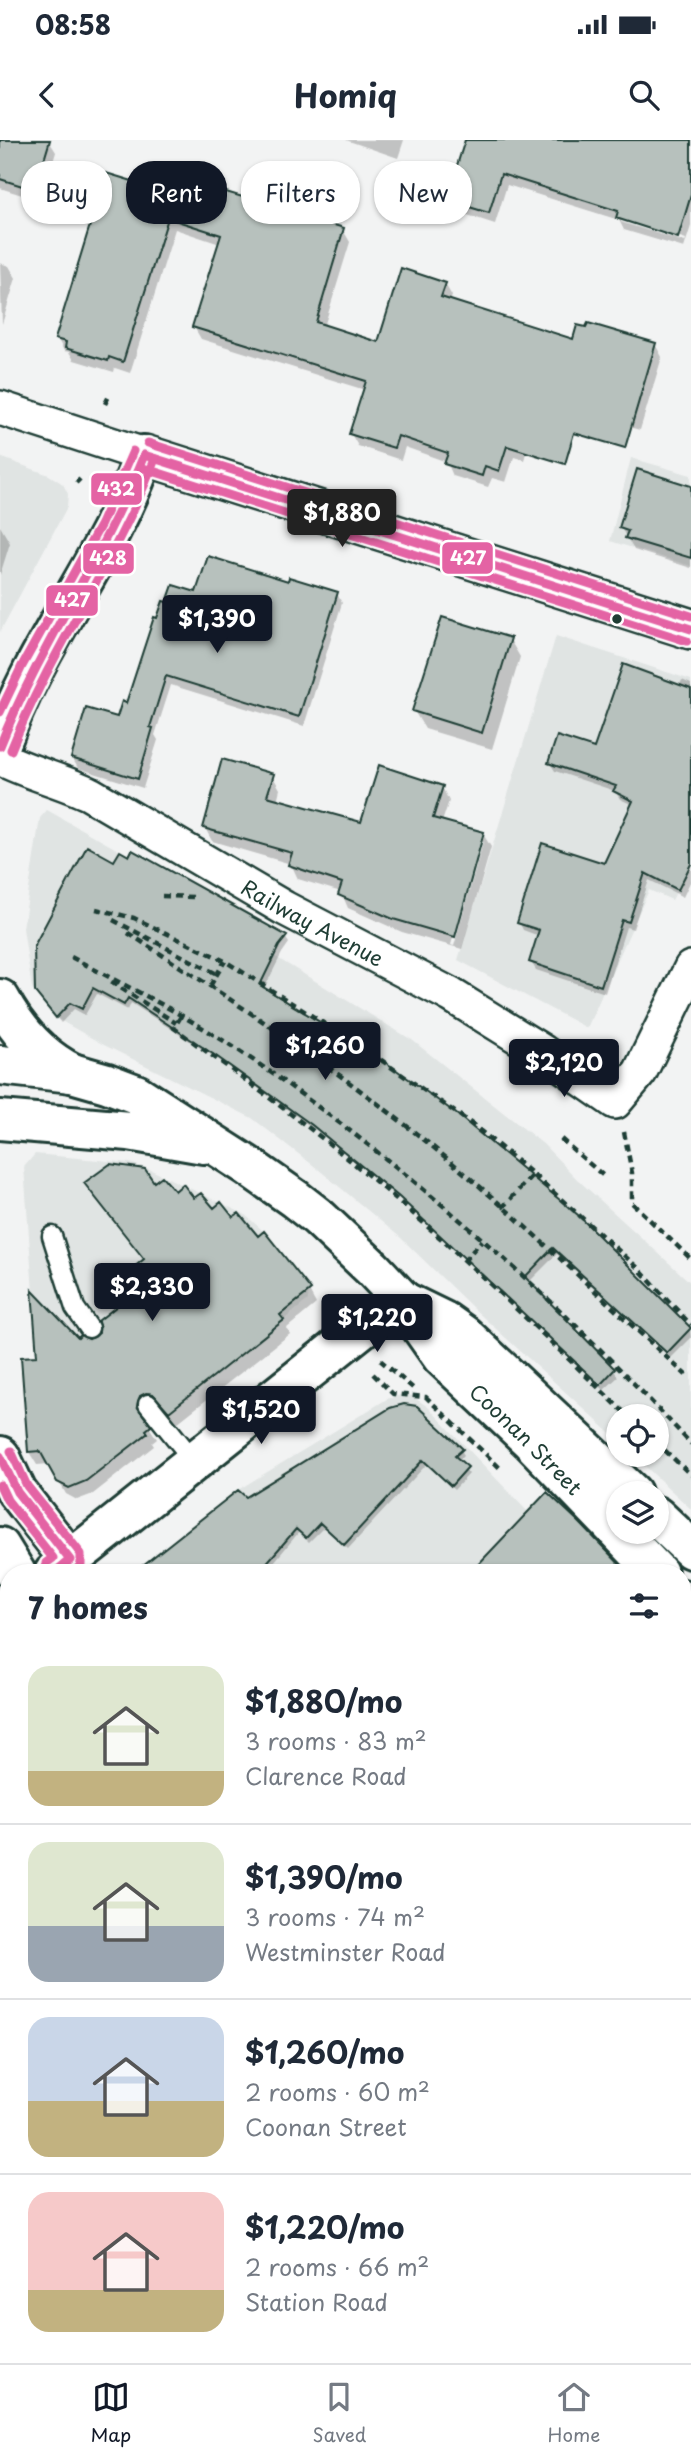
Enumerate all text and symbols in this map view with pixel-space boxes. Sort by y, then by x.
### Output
text: 08:58 [35,5,111,44]
text: Homiq [294,71,397,119]
icon: back [28,76,66,114]
icon: search [625,76,663,114]
chip: Buy [21,161,112,224]
chip: Rent [126,161,227,224]
chip: Filters [241,161,360,224]
chip: New [374,161,472,224]
line badge: 432 [90,472,143,506]
text: 432 [97,474,135,502]
pin: $1,880 [285,490,399,549]
text: $1,880 [303,494,381,529]
line badge: 427 [441,541,494,575]
line badge: 428 [82,542,135,575]
text: 428 [89,543,127,571]
text: 427 [450,543,486,571]
line badge: 427 [45,584,99,617]
text: 427 [54,585,90,613]
pin: $1,390 [160,596,274,655]
text: $1,390 [178,600,256,635]
unlabelled marker [610,612,624,626]
street label: Railway Avenue [235,870,390,973]
pin: $1,260 [268,1023,382,1082]
text: $1,260 [285,1027,365,1062]
pin: $2,120 [507,1040,621,1099]
text: $2,120 [525,1044,603,1079]
pin: $2,330 [95,1264,209,1323]
text: $2,330 [110,1268,194,1303]
pin: $1,220 [320,1294,434,1354]
text: $1,220 [337,1299,417,1334]
street label: Coonan Street [463,1375,590,1502]
pin: $1,520 [204,1386,318,1446]
text: $1,520 [222,1391,300,1426]
map controls [606,1404,669,1544]
button: locate [606,1404,669,1467]
button: layers [606,1481,669,1544]
text: 7 homes [28,1584,148,1629]
icon: filters [625,1587,663,1625]
text: $1,880/mo [245,1678,402,1723]
icon: home [84,1694,168,1778]
text: 3 rooms · 83 m² [245,1723,427,1758]
text: Clarence Road [245,1758,407,1793]
text: $1,390/mo [245,1854,403,1899]
icon: home [84,1870,168,1954]
text: 3 rooms · 74 m² [245,1899,425,1934]
text: Westminster Road [245,1934,446,1969]
text: $1,260/mo [245,2029,404,2074]
icon: home [84,2045,168,2129]
text: 2 rooms · 60 m² [245,2074,430,2109]
text: Coonan Street [245,2109,407,2144]
text: $1,220/mo [245,2204,405,2249]
icon: home [84,2220,168,2304]
text: 2 rooms · 66 m² [245,2249,429,2284]
text: Station Road [245,2284,388,2319]
tab: Map [91,2378,131,2448]
tab: Saved [312,2378,366,2448]
tab: Home [548,2378,600,2448]

